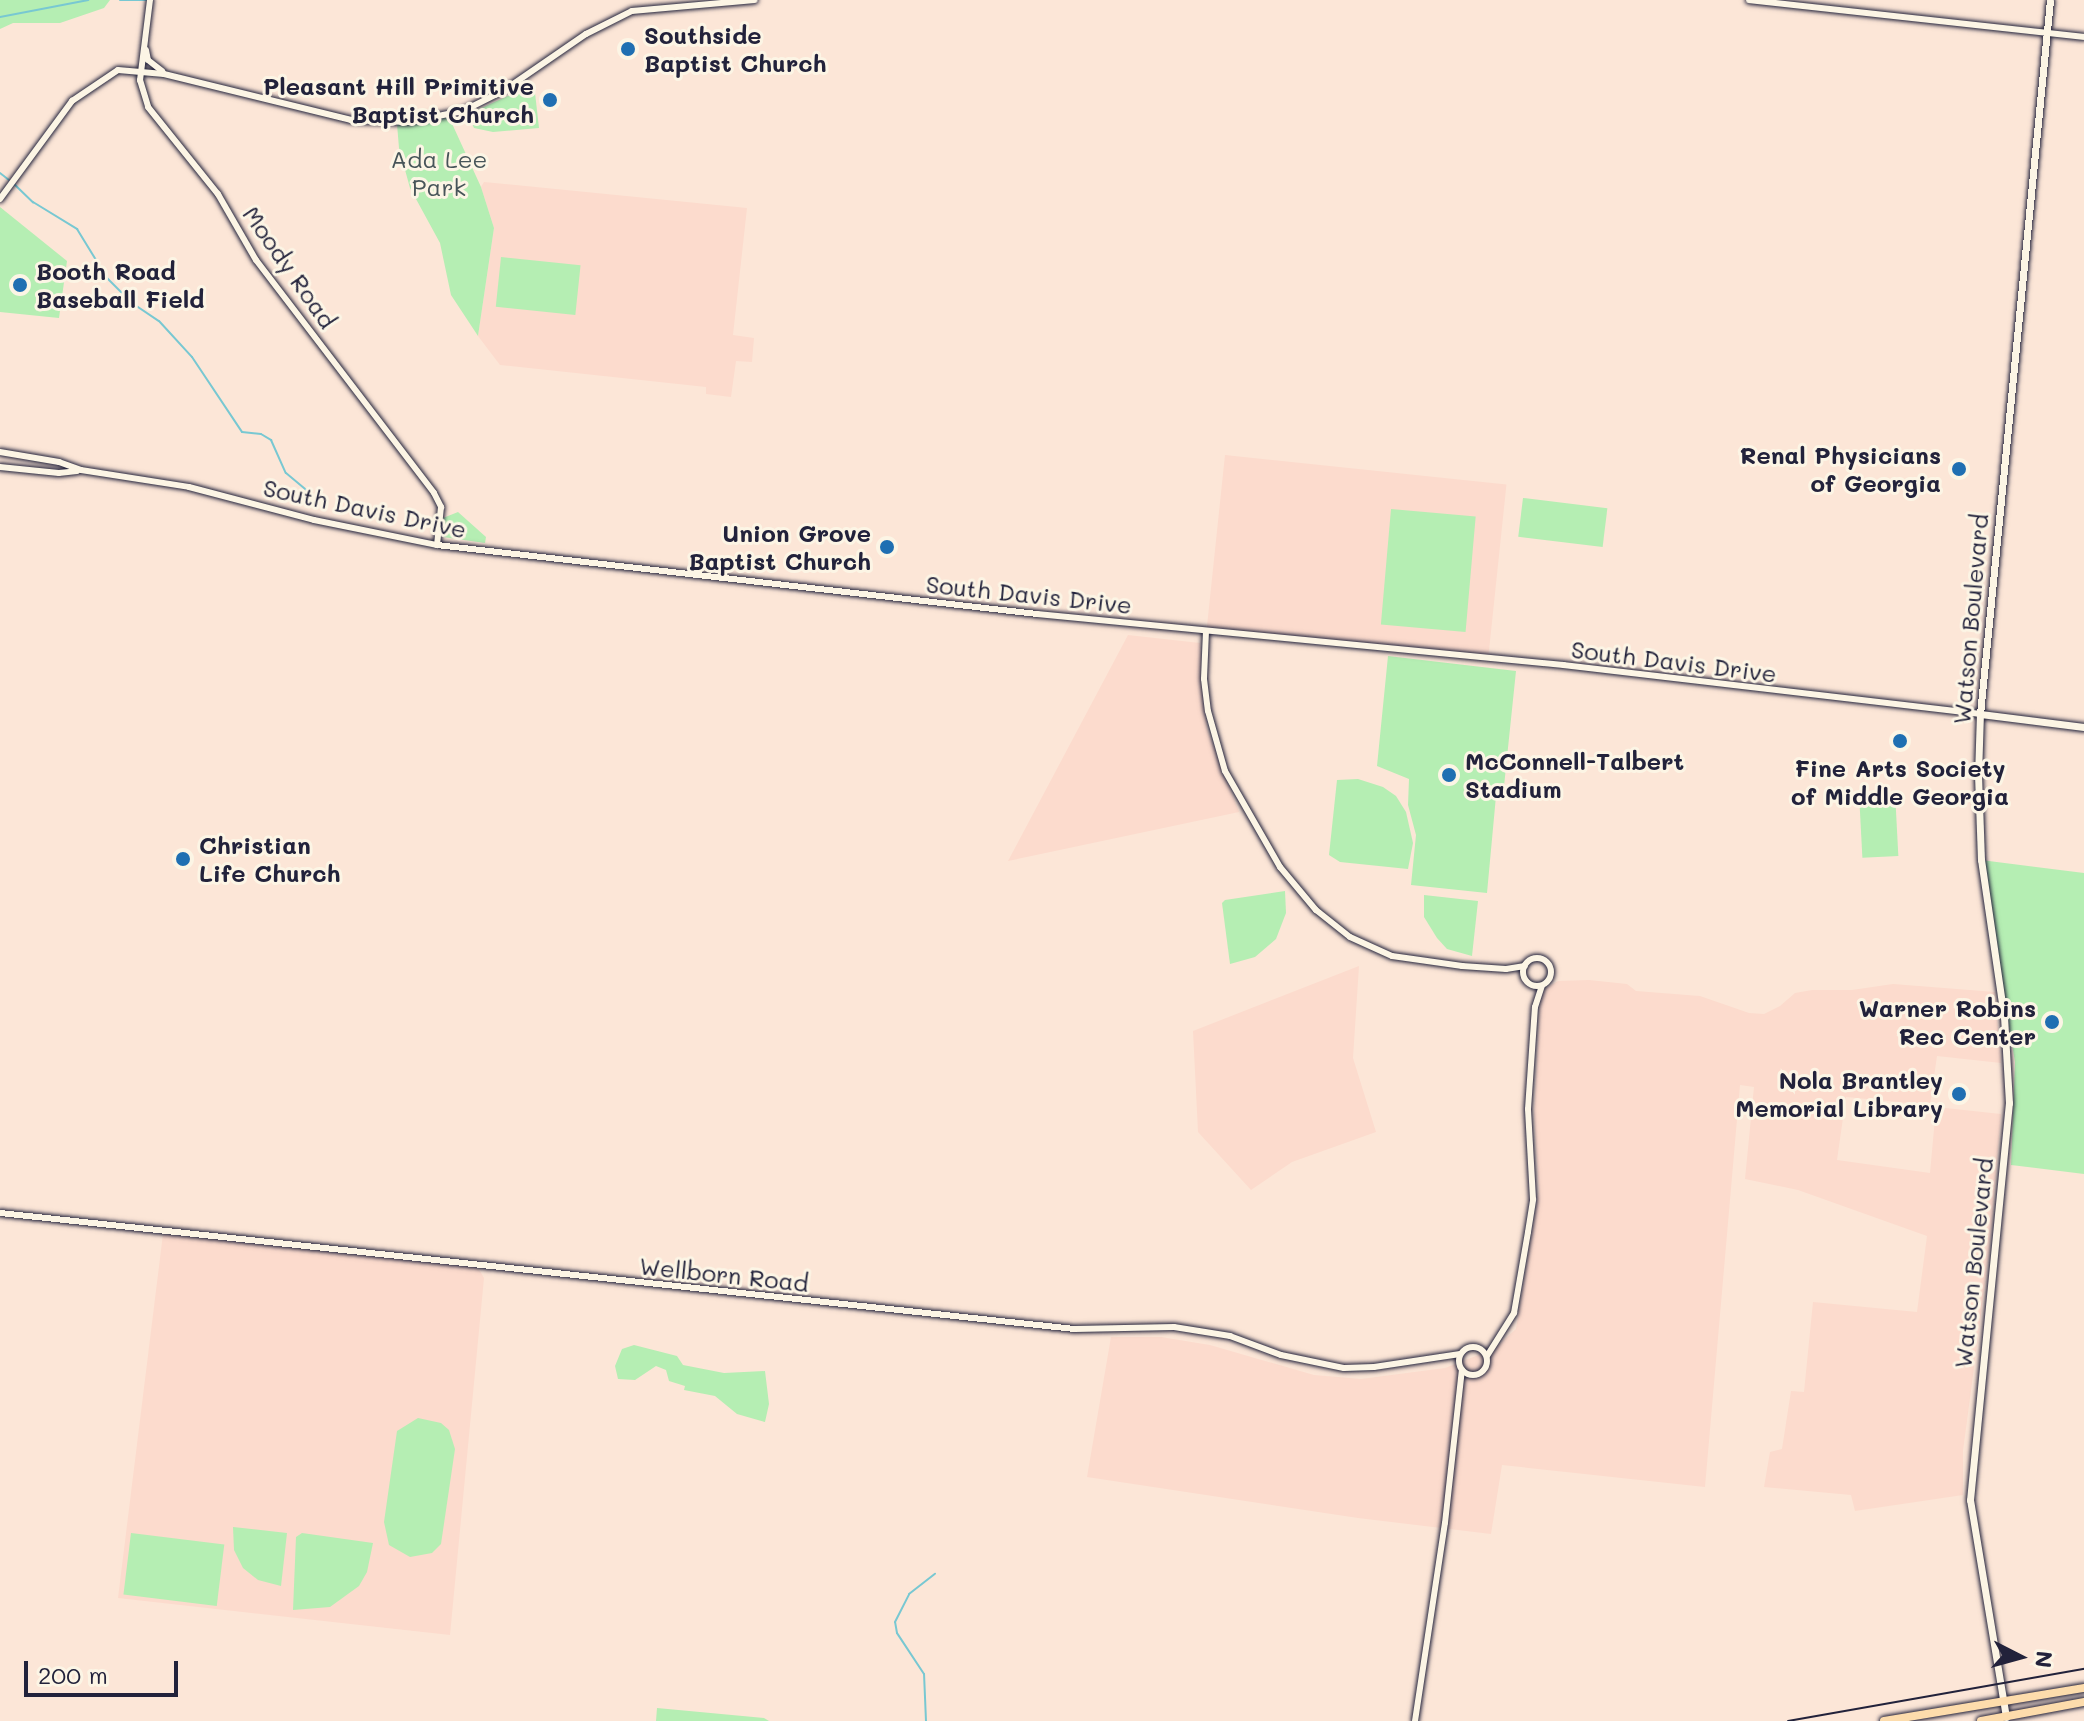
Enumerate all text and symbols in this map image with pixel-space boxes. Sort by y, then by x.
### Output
place label: Southside Baptist Church [644,21,826,77]
marker: Southside Baptist Church [619,40,637,58]
place label: Pleasant Hill Primitive Baptist Church [263,72,534,128]
marker: Pleasant Hill Primitive Baptist Church [541,91,559,109]
park label: Ada Lee Park [391,145,487,201]
street label: Moody Road [237,200,343,334]
place label: Booth Road Baseball Field [36,257,204,313]
marker: Booth Road Baseball Field [11,276,29,294]
place label: Renal Physicians of Georgia [1740,441,1941,497]
marker: Renal Physicians of Georgia [1948,458,1970,480]
street label: South Davis Drive [261,472,469,544]
street label: Watson Boulevard [1946,512,1994,726]
place label: Union Grove Baptist Church [689,519,871,575]
marker: Union Grove Baptist Church [878,538,896,556]
street label: South Davis Drive [925,569,1133,619]
street label: South Davis Drive [1570,634,1778,688]
marker: Fine Arts Society of Middle Georgia [1891,732,1909,750]
place label: McConnell-Talbert Stadium [1465,747,1684,803]
place label: Fine Arts Society of Middle Georgia [1791,754,2009,810]
marker: McConnell-Talbert Stadium [1440,766,1458,784]
place label: Christian Life Church [199,831,341,887]
marker: Christian Life Church [174,850,192,868]
place label: Warner Robins Rec Center [1859,994,2036,1050]
marker: Warner Robins Rec Center [2043,1013,2061,1031]
place label: Nola Brantley Memorial Library [1735,1066,1943,1122]
marker: Nola Brantley Memorial Library [1950,1085,1968,1103]
street label: Watson Boulevard [1948,1156,1998,1370]
street label: Wellborn Road [638,1251,810,1297]
north arrow [1980,1617,2060,1697]
scale bar [28,1645,182,1695]
text: N [2029,1650,2060,1669]
text: 200 m [38,1659,108,1690]

